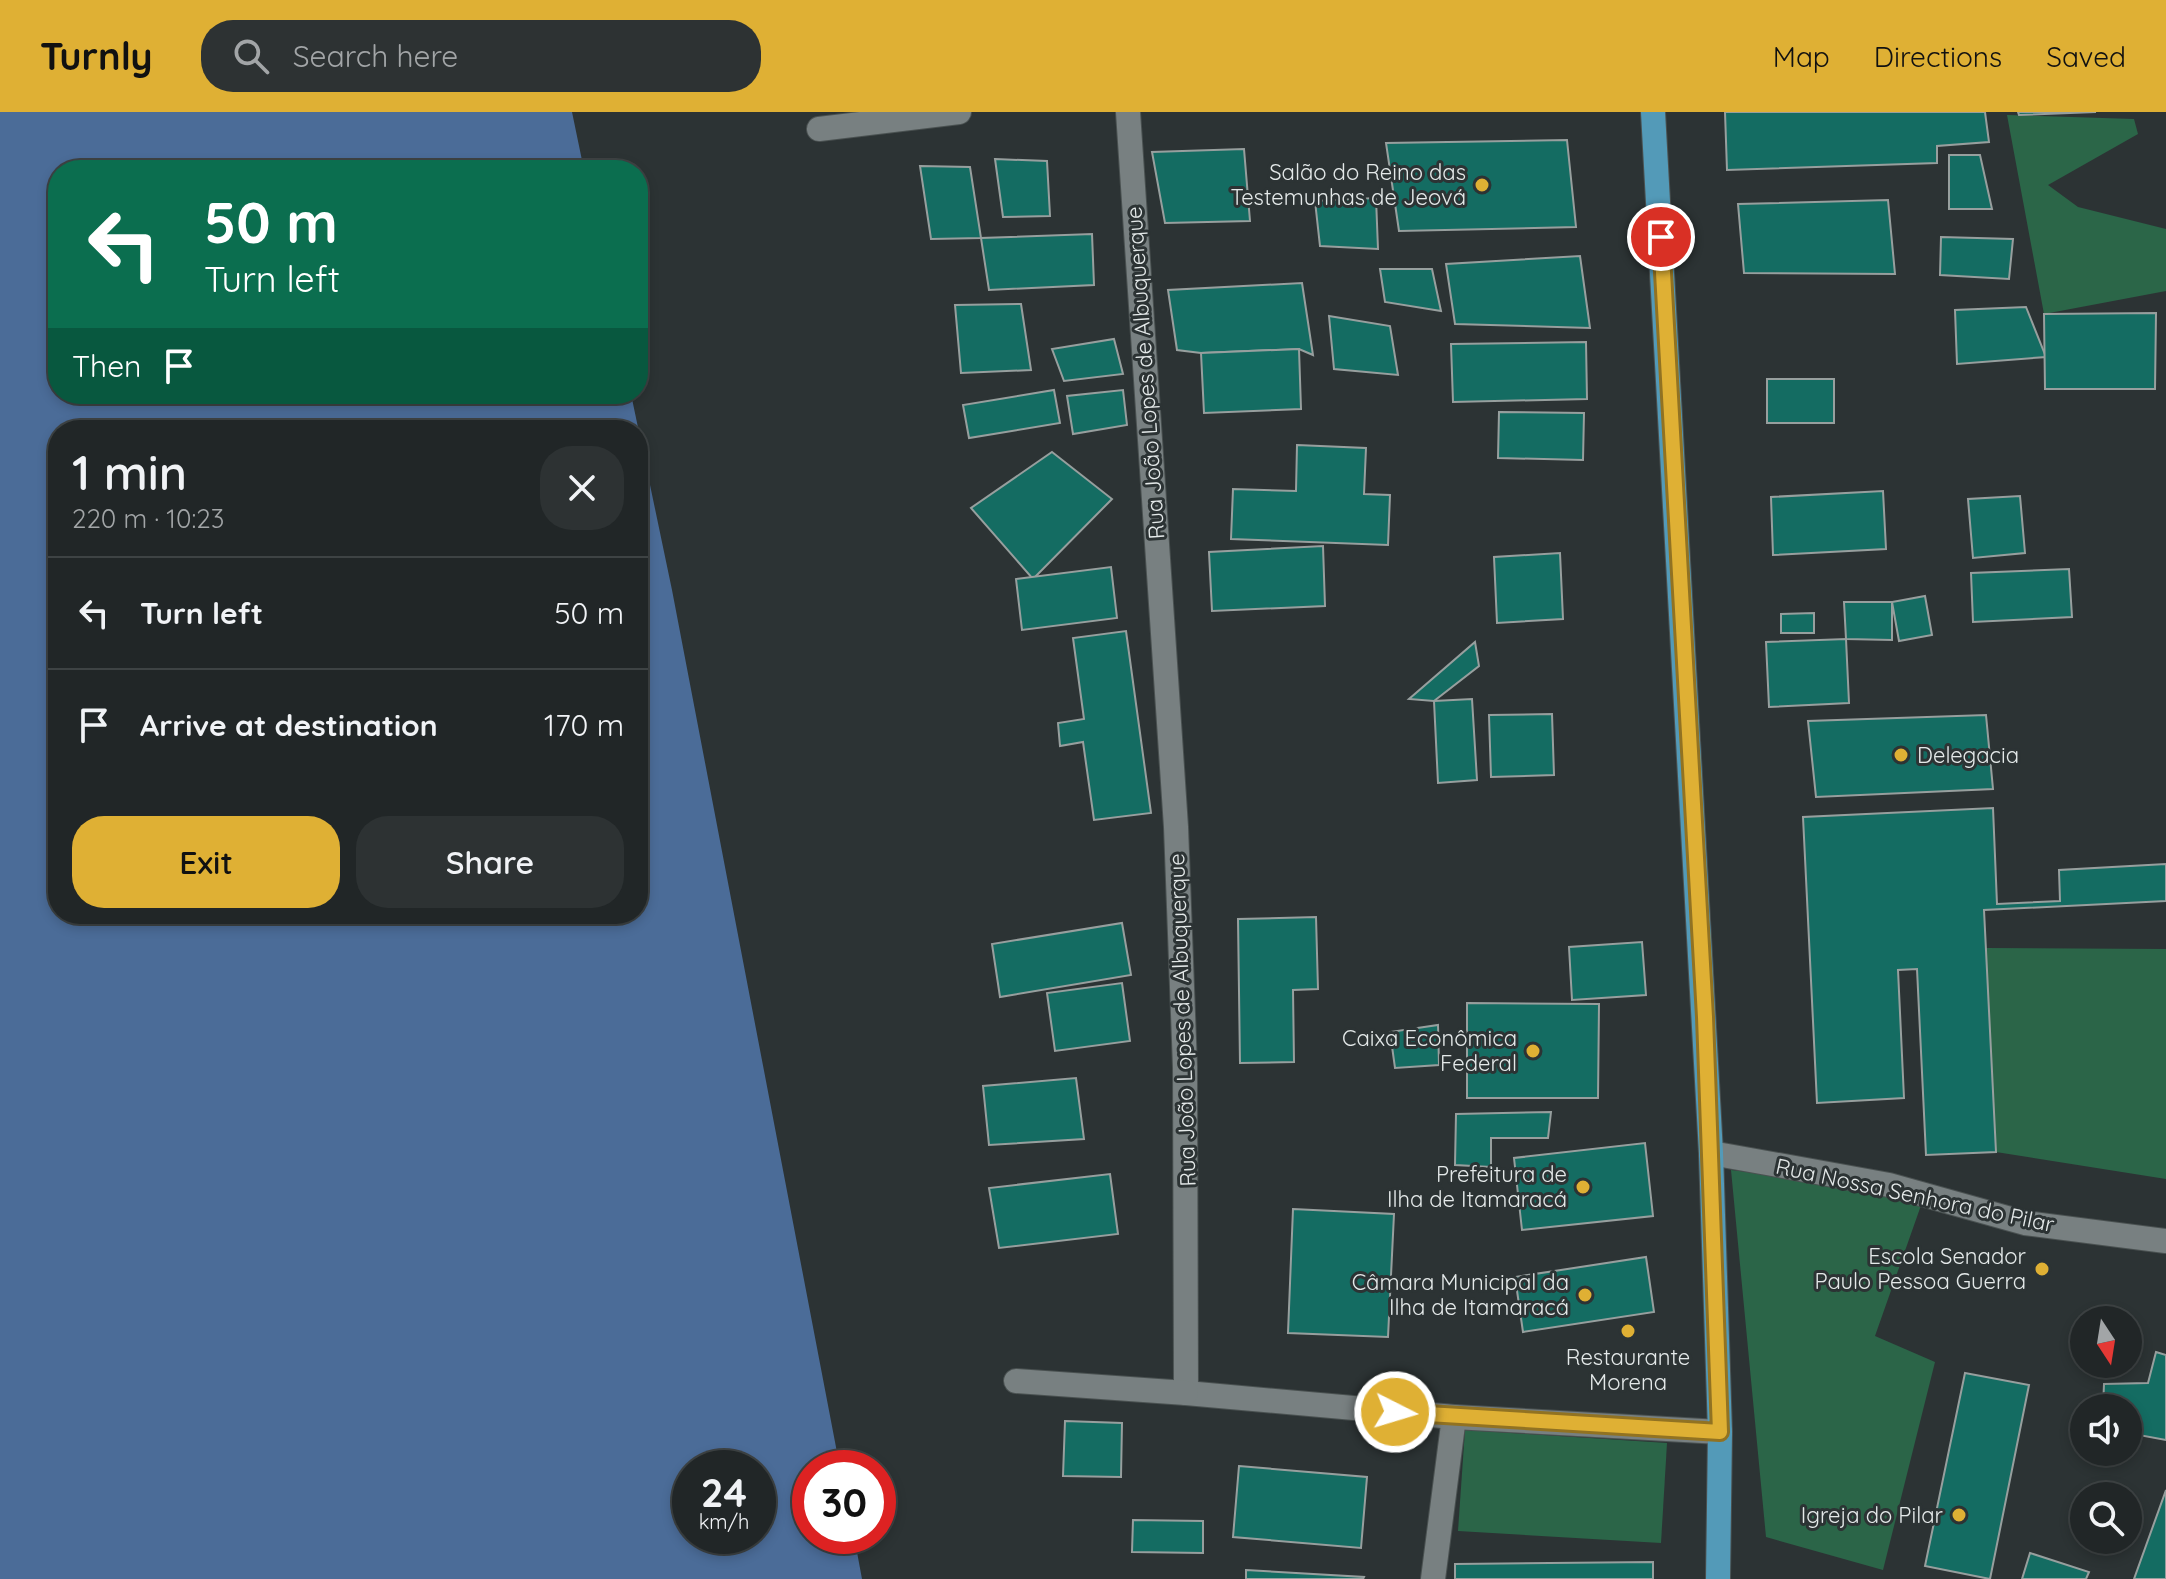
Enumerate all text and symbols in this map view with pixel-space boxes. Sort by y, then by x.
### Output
search box [201,20,761,92]
text: Turnly [40,32,153,80]
icon: search [229,34,273,78]
text: Search here [293,37,458,75]
text: Map [1773,39,1830,74]
text: Directions [1874,39,2002,74]
text: Saved [2046,39,2126,74]
place label: Salão do Reino das Testemunhas de Jeová [1230,158,1466,211]
marker: Salão do Reino das Testemunhas de Jeová [1473,176,1491,194]
text: 50 m [204,187,338,257]
icon: left [72,192,176,296]
pin [1627,203,1695,271]
street label: Rua João Lopes de Albuquerque [1119,206,1171,540]
icon: arrive [1639,215,1683,259]
text: Turn left [204,256,340,301]
icon: arrive [157,344,201,388]
text: Then [72,347,141,385]
text: 1 min [72,442,187,502]
button: close [540,446,624,530]
text: 220 m · 10:23 [72,502,224,535]
icon: left [72,591,116,635]
text: Turn left [140,594,263,632]
text: 50 m [554,594,624,632]
icon: arrive [72,703,116,747]
text: Arrive at destination [140,706,438,744]
text: 170 m [544,706,624,744]
place label: Delegacia [1917,741,2019,769]
marker: Delegacia [1892,746,1910,764]
button: Exit [72,816,340,908]
button: Share [356,816,624,908]
street label: Rua João Lopes de Albuquerque [1162,853,1202,1187]
place label: Caixa Econômica Federal [1342,1024,1517,1077]
marker: Caixa Econômica Federal [1524,1042,1542,1060]
street label: Rua Nossa Senhora do Pilar [1773,1152,2057,1238]
place label: Prefeitura de Ilha de Itamaracá [1387,1160,1567,1213]
marker: Prefeitura de Ilha de Itamaracá [1574,1178,1592,1196]
place label: Escola Senador Paulo Pessoa Guerra [1814,1242,2027,1295]
marker: Escola Senador Paulo Pessoa Guerra [2033,1260,2051,1278]
place label: Câmara Municipal da Ilha de Itamaracá [1352,1268,1569,1321]
marker: Câmara Municipal da Ilha de Itamaracá [1576,1286,1594,1304]
north arrow [2070,1306,2142,1378]
map controls [2070,1306,2142,1554]
marker: Restaurante Morena [1619,1322,1637,1340]
place label: Restaurante Morena [1566,1343,1690,1396]
position arrow [1353,1370,1437,1454]
button: sound [2070,1394,2142,1466]
speed limit sign: 30 [792,1450,896,1554]
text: 24 [701,1467,747,1517]
button: search [2070,1482,2142,1554]
place label: Igreja do Pilar [1801,1501,1944,1529]
marker: Igreja do Pilar [1950,1506,1968,1524]
text: km/h [699,1509,749,1534]

